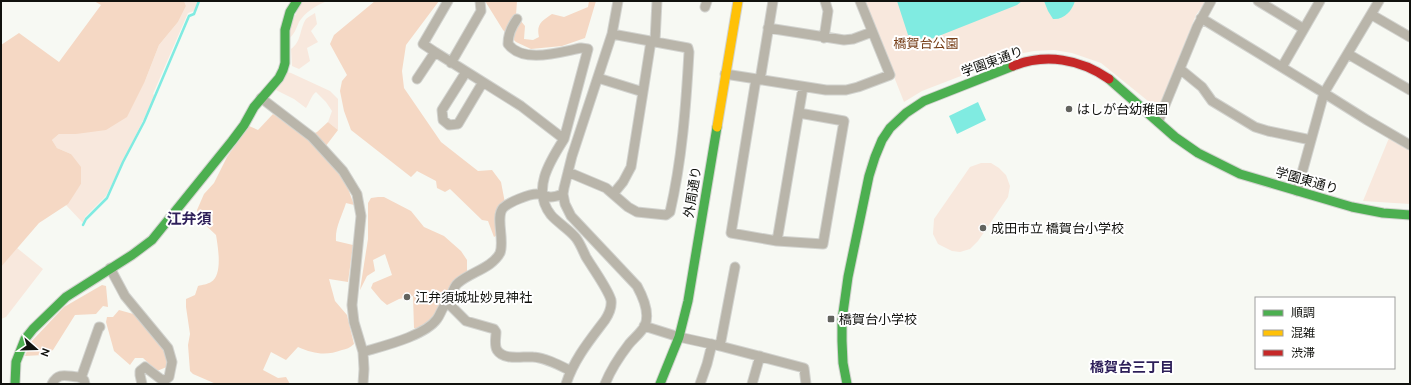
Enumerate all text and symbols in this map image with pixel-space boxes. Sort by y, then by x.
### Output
park label: 橋賀台公園 [893,36,959,50]
street label: 学園東通り [959,43,1025,79]
place label: はしが台幼稚園 [1077,102,1168,116]
marker: はしが台幼稚園 [1064,104,1074,114]
street label: 学園東通り [1274,164,1340,196]
street label: 外周通り [681,165,703,219]
district label: 江弁須 [166,210,212,227]
place label: 成田市立 橋賀台小学校 [991,221,1124,235]
marker: 成田市立 橋賀台小学校 [978,223,988,233]
place label: 江弁須城址妙見神社 [415,290,532,304]
marker: 江弁須城址妙見神社 [402,292,412,302]
legend [1255,297,1395,369]
text: 順調 [1291,306,1315,319]
place label: 橋賀台小学校 [839,312,917,326]
marker: 橋賀台小学校 [826,314,836,324]
text: 混雑 [1291,326,1315,339]
north arrow [16,329,56,369]
text: 渋滞 [1291,346,1315,359]
text: N [38,347,52,358]
district label: 橋賀台三丁目 [1090,359,1174,375]

